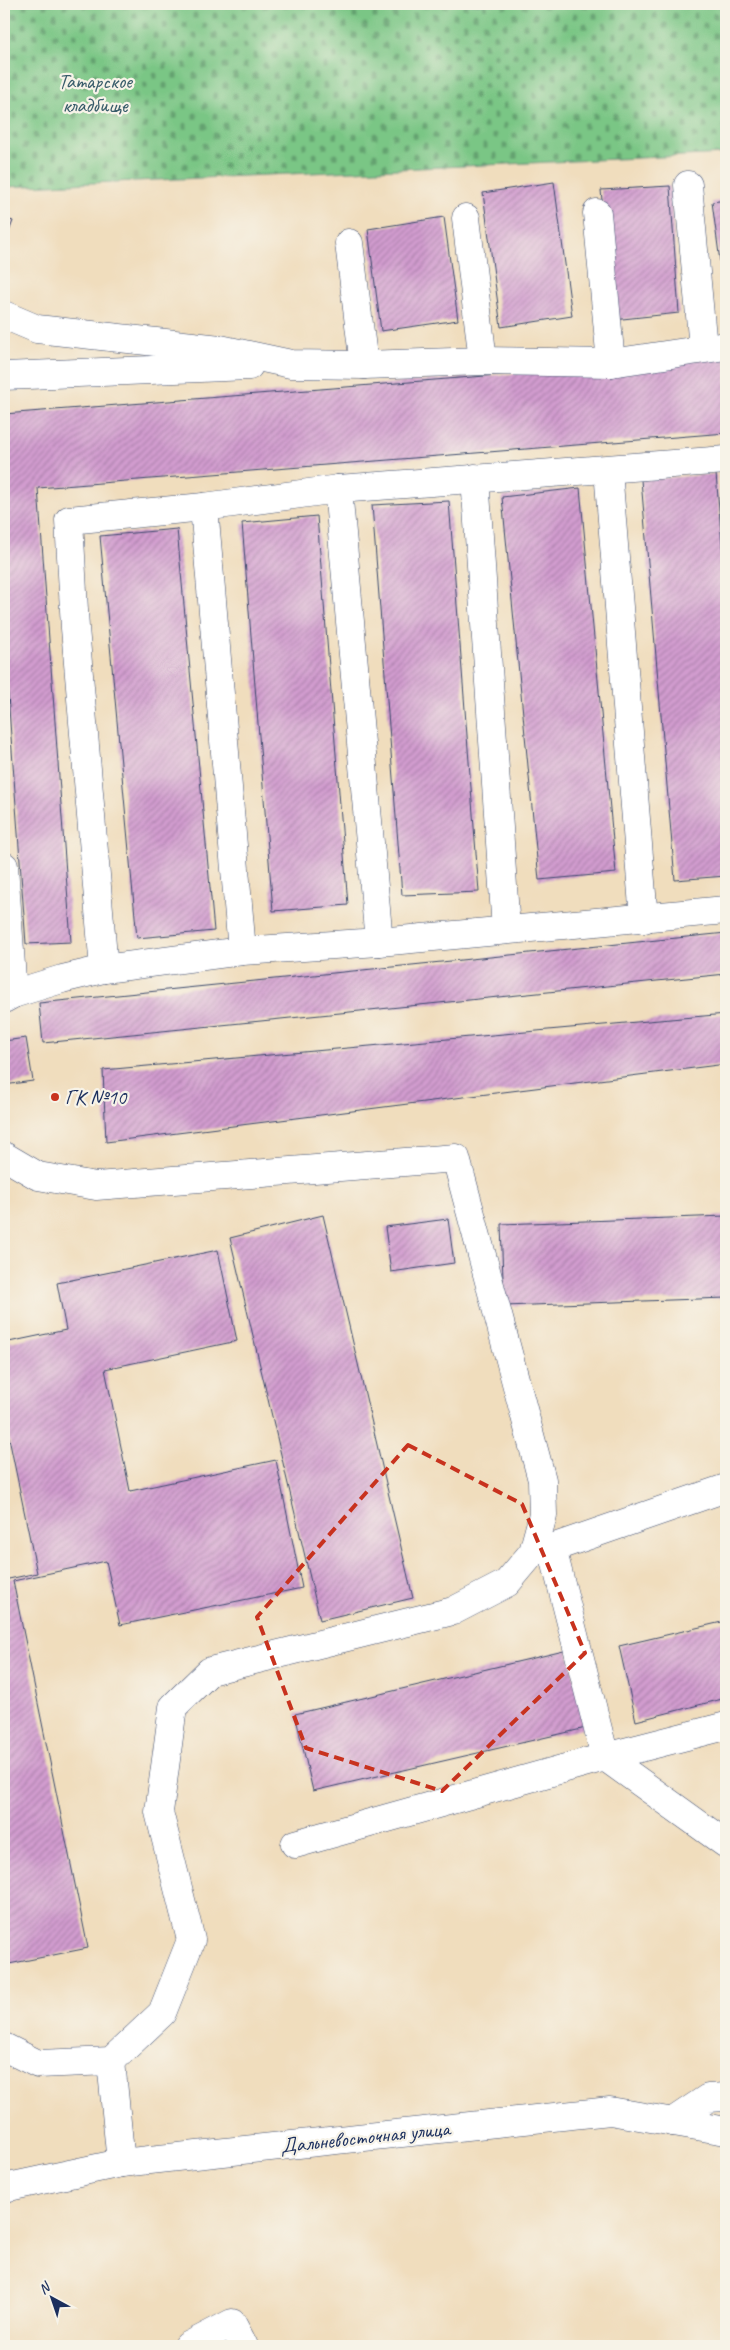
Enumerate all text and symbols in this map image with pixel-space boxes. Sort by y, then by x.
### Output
park label: Татарское кладбище [58,68,134,118]
place label: ГК №10 [65,1084,128,1110]
marker: ГК №10 [49,1091,61,1103]
street label: Дальневосточная улица [279,2115,453,2159]
north arrow [28,2272,78,2322]
text: N [35,2278,55,2298]

